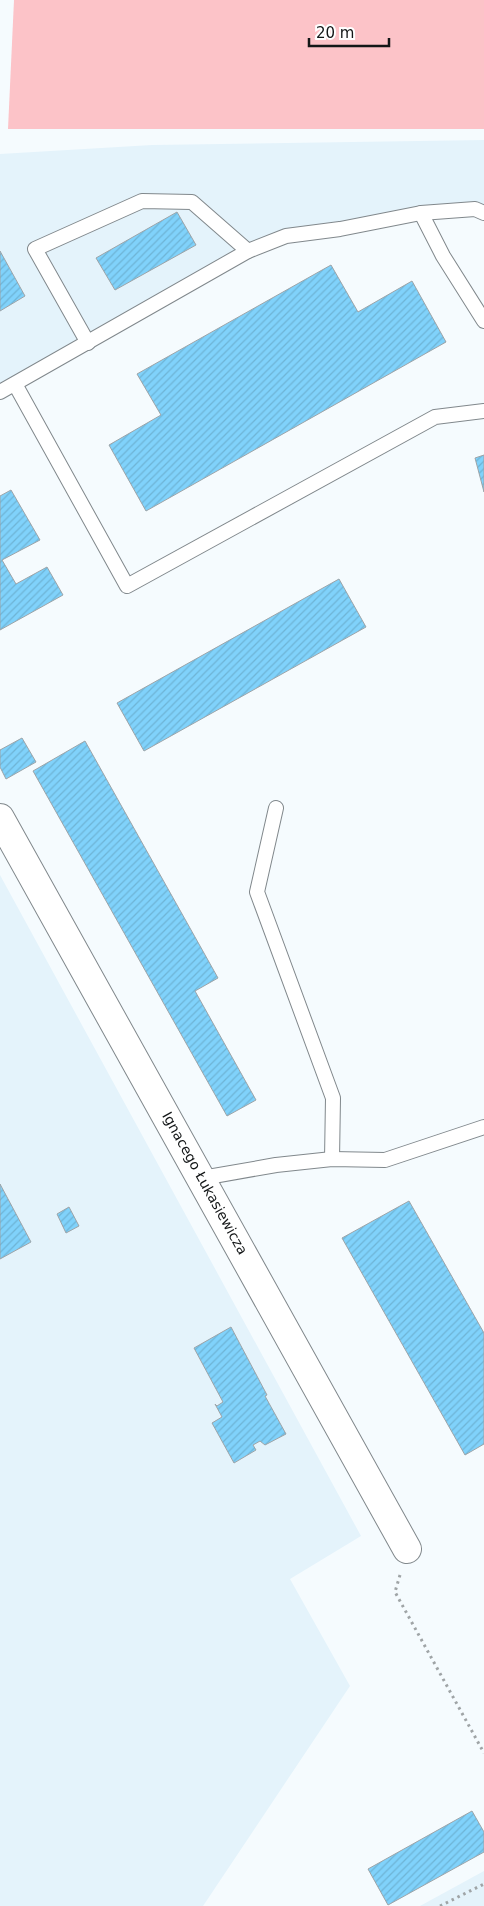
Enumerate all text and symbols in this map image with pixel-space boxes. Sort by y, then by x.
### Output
scale bar [309,15,389,47]
text: 20 m [316,24,354,42]
street label: Ignacego Łukasiewicza [159,1109,251,1257]

